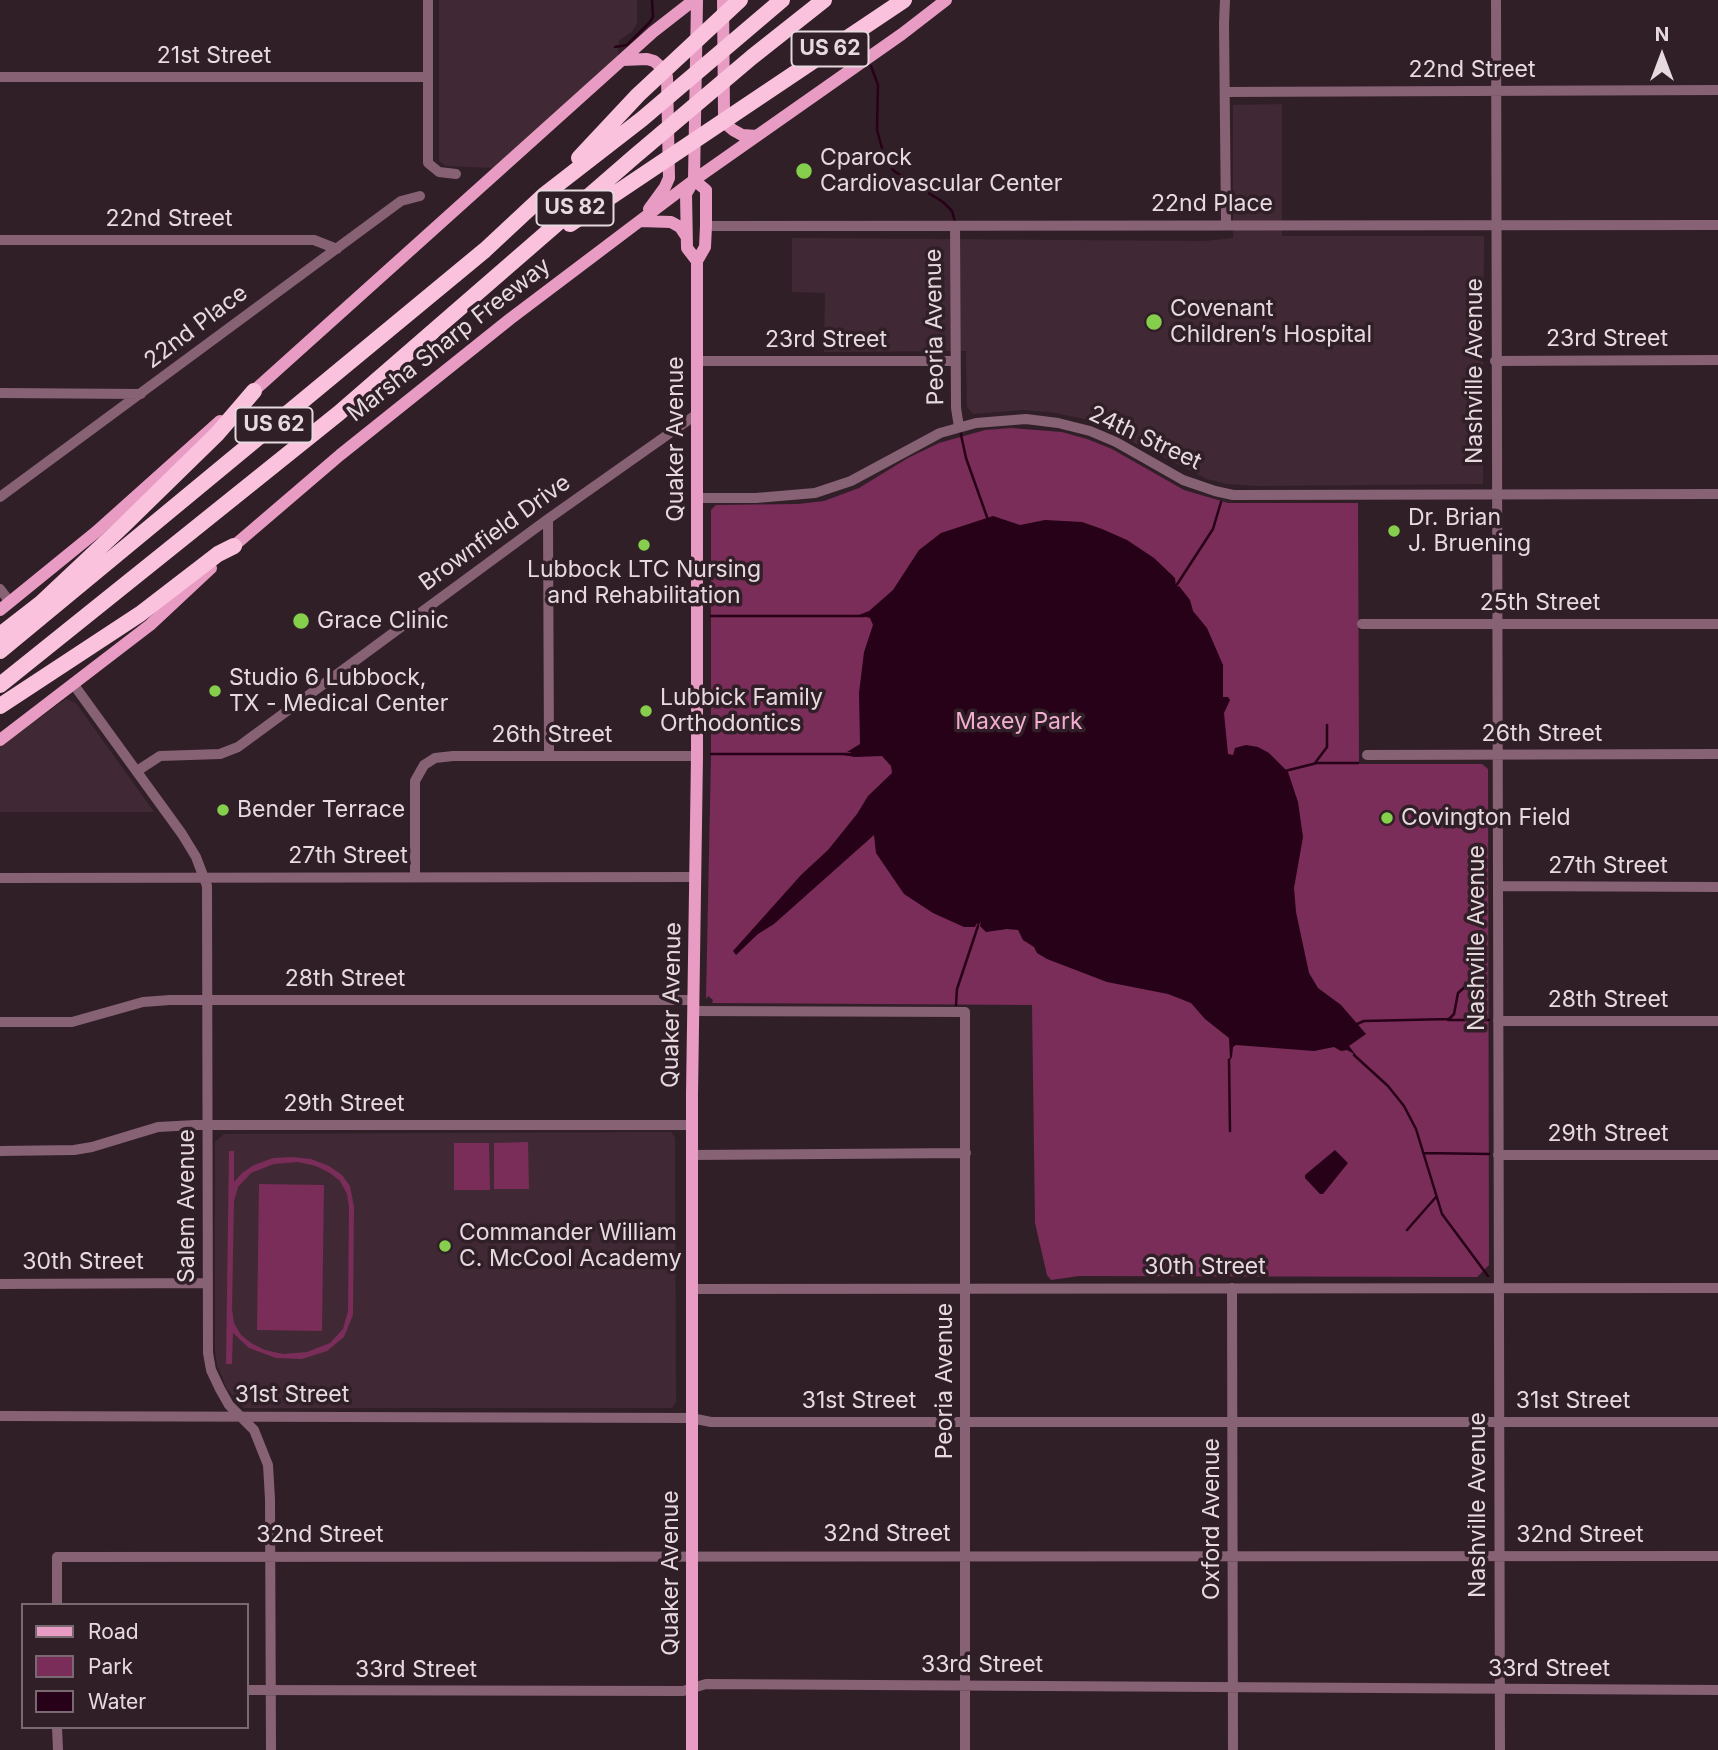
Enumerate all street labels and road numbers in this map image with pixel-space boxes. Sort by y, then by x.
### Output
road number: US 62 [792,32,868,66]
street label: 21st Street [157,42,271,70]
street label: 22nd Street [1408,56,1536,84]
road number: US 82 [536,190,614,226]
street label: 22nd Place [1151,190,1273,218]
street label: 22nd Street [105,205,233,233]
street label: Peoria Avenue [920,249,950,405]
street label: Marsha Sharp Freeway [342,252,556,428]
street label: Nashville Avenue [1461,278,1489,464]
street label: 22nd Place [139,279,253,375]
street label: 23rd Street [1546,325,1668,353]
street label: 23rd Street [765,326,887,354]
street label: Quaker Avenue [662,356,690,522]
street label: 24th Street [1084,400,1206,476]
road number: US 62 [236,408,312,442]
street label: Brownfield Drive [414,469,576,597]
street label: 25th Street [1480,589,1600,617]
street label: 26th Street [1482,720,1602,748]
street label: 26th Street [492,721,612,749]
street label: 27th Street [288,842,408,870]
street label: Nashville Avenue [1463,845,1491,1031]
street label: 27th Street [1548,852,1668,880]
street label: Quaker Avenue [657,922,687,1088]
street label: 28th Street [285,965,405,993]
street label: 28th Street [1548,986,1668,1014]
street label: 29th Street [283,1090,405,1118]
street label: 29th Street [1547,1120,1669,1148]
street label: Salem Avenue [173,1129,201,1283]
street label: 30th Street [22,1248,144,1276]
street label: 30th Street [1144,1253,1266,1281]
street label: Peoria Avenue [931,1303,959,1459]
street label: 31st Street [235,1381,349,1409]
street label: 31st Street [802,1387,916,1415]
street label: 31st Street [1516,1387,1630,1415]
street label: Nashville Avenue [1464,1412,1492,1598]
street label: Oxford Avenue [1198,1438,1226,1600]
street label: Quaker Avenue [657,1490,685,1656]
street label: 32nd Street [823,1520,951,1548]
street label: 32nd Street [256,1521,384,1549]
street label: 32nd Street [1516,1521,1644,1549]
street label: 33rd Street [921,1651,1043,1679]
street label: 33rd Street [1488,1655,1610,1683]
street label: 33rd Street [355,1656,477,1684]

